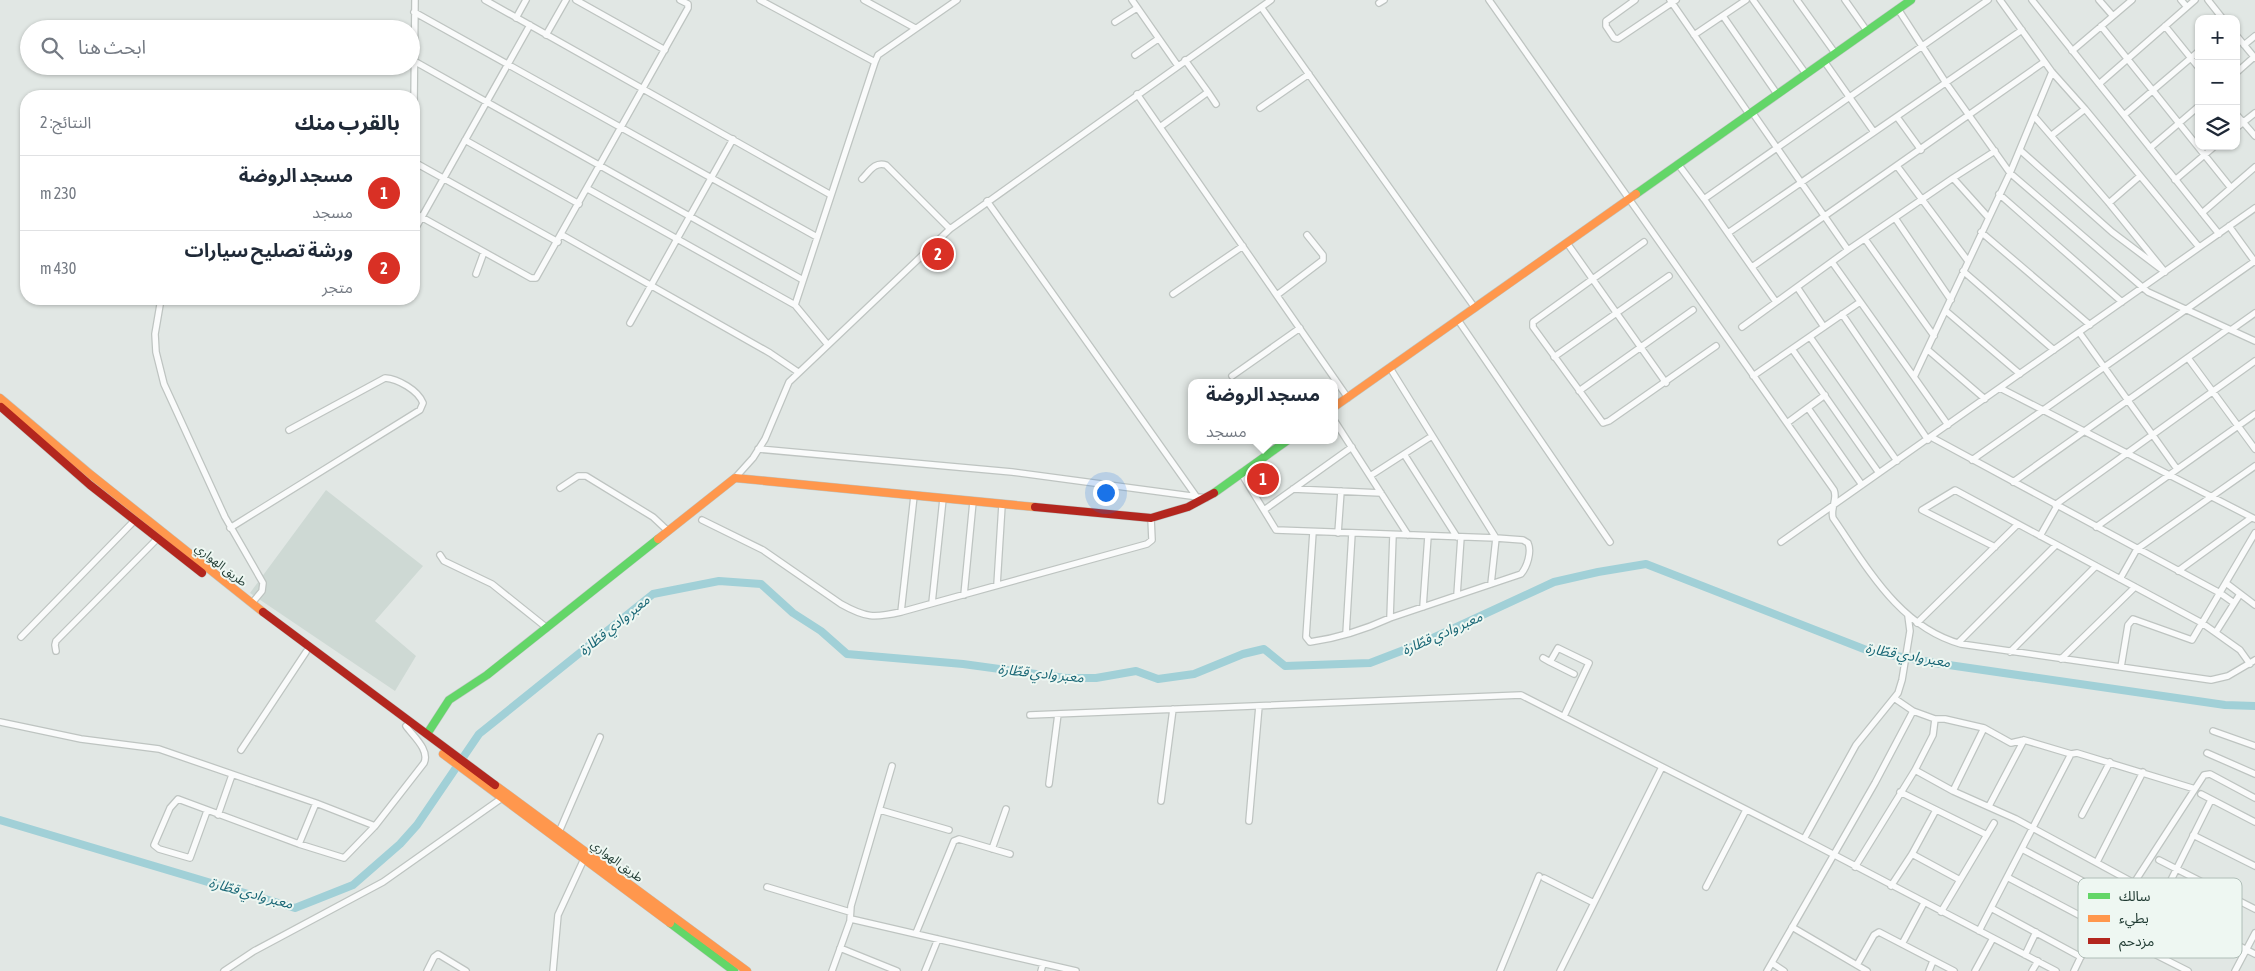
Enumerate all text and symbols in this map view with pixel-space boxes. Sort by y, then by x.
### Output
map controls [2195,15,2240,150]
button: + [2195,15,2240,60]
search box [20,20,420,75]
icon: search [38,34,66,62]
text: ابحث هنا [78,36,146,58]
button: − [2195,60,2240,105]
button: layers [2195,105,2240,150]
text: بالقرب منك [295,110,400,134]
text: النتائج: 2 [40,113,91,131]
text: مسجد الروضة [239,164,353,186]
text: 230 m [40,184,76,202]
text: 1 [380,184,388,202]
text: مسجد [312,203,353,221]
pin: 2 [922,235,954,273]
text: ورشة تصليح سيارات [184,239,353,261]
text: 430 m [40,259,76,277]
text: 2 [380,259,388,277]
text: متجر [322,278,353,296]
popup [1188,379,1338,444]
text: مسجد الروضة [1206,383,1320,405]
text: مسجد [1206,422,1247,440]
pin: 1 [1247,460,1279,498]
your location [1093,480,1119,506]
street label: طريق الهواري [191,541,250,592]
water label: معبر وادي قطّارة [575,591,655,661]
water label: معبر وادي قطّارة [1399,608,1487,661]
water label: معبر وادي قطّارة [1864,640,1952,674]
water label: معبر وادي قطّارة [997,661,1085,689]
street label: طريق الهواري [587,837,646,887]
water label: معبر وادي قطّارة [206,874,295,915]
legend [2078,878,2242,958]
text: سالك [2119,888,2151,904]
text: بطيء [2119,910,2149,929]
text: مزدحم [2119,933,2154,952]

